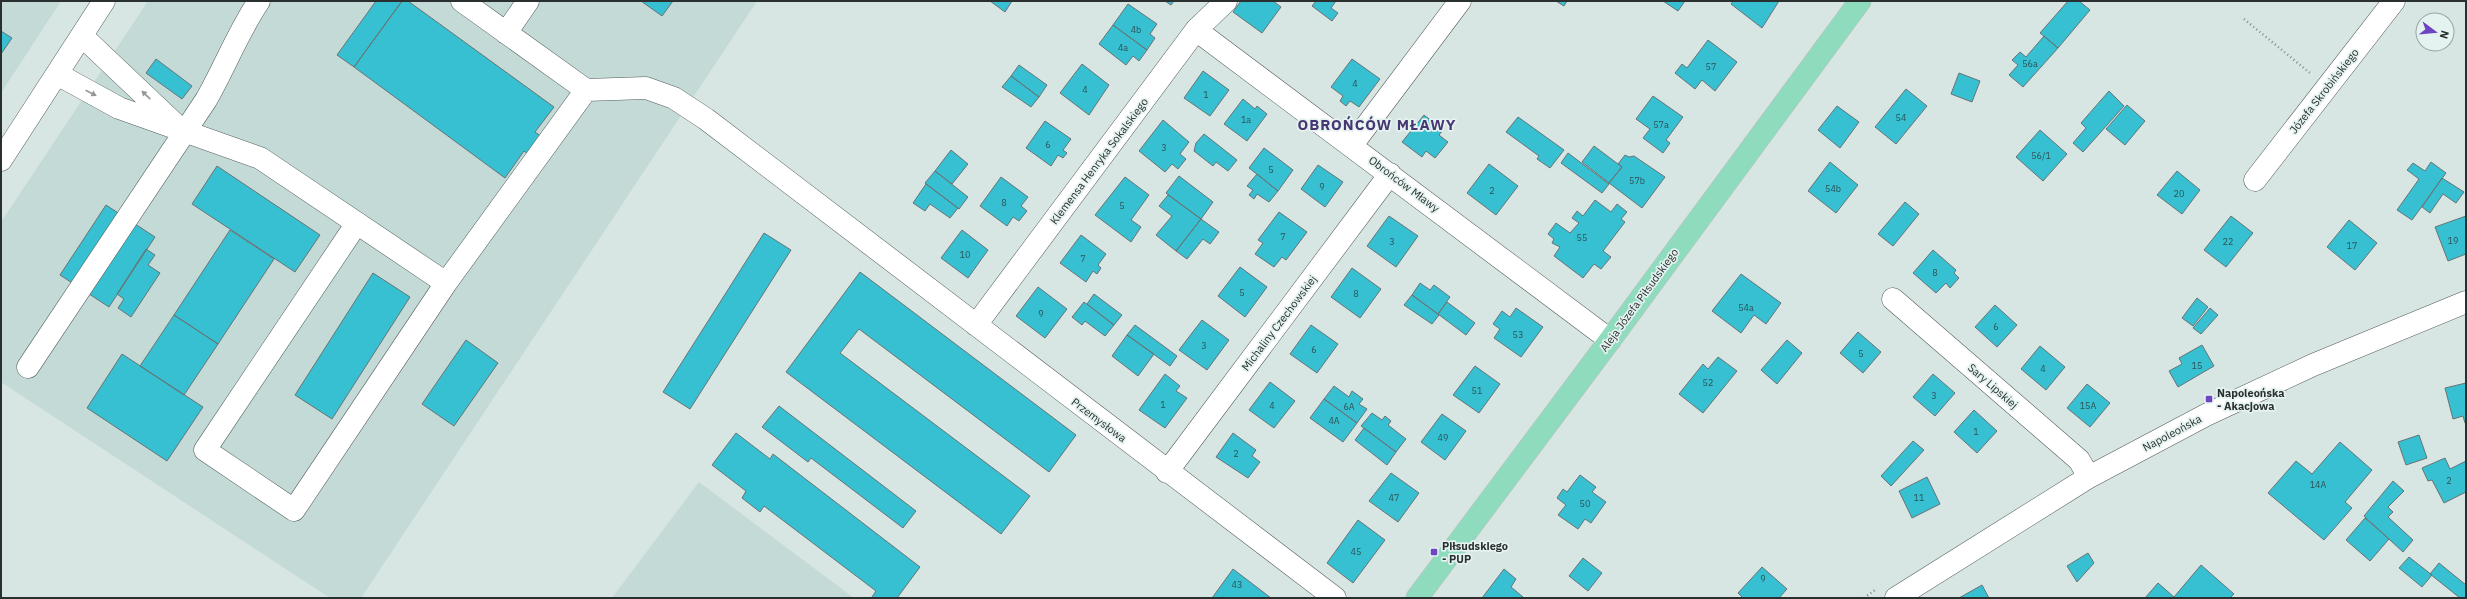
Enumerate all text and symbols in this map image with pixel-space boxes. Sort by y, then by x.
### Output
north arrow [2415,12,2455,52]
house number: 4b [1131,24,1141,35]
text: N [2437,29,2452,41]
house number: 4a [1118,42,1128,53]
street label: Józefa Skrobińskiego [2286,46,2362,136]
house number: 56a [2022,58,2038,69]
house number: 57 [1706,61,1716,72]
house number: 4 [1352,78,1358,89]
house number: 4 [1082,84,1088,95]
house number: 1 [1203,89,1209,100]
one-way arrow [85,90,97,96]
one-way arrow [141,90,151,100]
street label: Klemensa Henryka Sokalskiego [1047,95,1151,227]
house number: 54 [1896,112,1906,123]
house number: 1a [1241,114,1251,125]
district label: OBROŃCÓW MŁAWY [1297,115,1457,134]
house number: 57a [1653,119,1669,130]
house number: 6 [1045,139,1051,150]
house number: 3 [1161,142,1167,153]
house number: 56/1 [2031,150,2051,161]
street label: Obrońców Mławy [1366,153,1443,215]
house number: 5 [1268,164,1274,175]
house number: 57b [1629,175,1645,186]
house number: 9 [1319,181,1325,192]
house number: 54b [1825,183,1841,194]
house number: 2 [1489,185,1495,196]
house number: 20 [2174,188,2184,199]
house number: 8 [1001,197,1007,208]
house number: 5 [1119,200,1125,211]
house number: 7 [1280,231,1286,242]
house number: 55 [1577,232,1587,243]
house number: 19 [2448,235,2458,246]
house number: 3 [1389,236,1395,247]
house number: 22 [2223,236,2233,247]
house number: 17 [2347,240,2357,251]
street label: Aleja Józefa Piłsudskiego [1597,246,1681,354]
house number: 10 [960,249,970,260]
house number: 7 [1080,253,1086,264]
house number: 8 [1932,267,1938,278]
street label: Michaliny Czechowskiej [1238,272,1320,374]
house number: 5 [1239,287,1245,298]
house number: 8 [1353,288,1359,299]
house number: 54a [1738,302,1754,313]
house number: 9 [1038,308,1044,319]
house number: 6 [1993,321,1999,332]
house number: 53 [1513,329,1523,340]
house number: 3 [1201,340,1207,351]
house number: 6 [1311,344,1317,355]
house number: 5 [1858,348,1864,359]
street label: Sary Lipskiej [1965,360,2021,412]
house number: 15 [2192,360,2202,371]
house number: 4 [2040,363,2046,374]
house number: 52 [1703,377,1713,388]
house number: 51 [1472,385,1482,396]
place label: Napoleońska - Akacjowa [2217,386,2285,413]
house number: 3 [1931,390,1937,401]
marker: Napoleońska - Akacjowa [2204,394,2214,404]
street label: Przemysłowa [1069,395,1129,445]
house number: 1 [1160,399,1166,410]
house number: 4 [1269,400,1275,411]
house number: 15A [2080,400,2097,411]
house number: 6A [1343,401,1355,412]
street label: Napoleońska [2140,412,2204,454]
house number: 4A [1328,415,1340,426]
house number: 1 [1973,426,1979,437]
house number: 49 [1438,432,1448,443]
house number: 2 [1233,448,1239,459]
house number: 2 [2446,475,2452,486]
house number: 14A [2310,479,2327,490]
house number: 47 [1389,492,1399,503]
house number: 11 [1914,492,1924,503]
house number: 50 [1580,498,1590,509]
place label: Piłsudskiego - PUP [1442,539,1508,566]
house number: 45 [1351,546,1361,557]
marker: Piłsudskiego - PUP [1429,547,1439,557]
house number: 9 [1760,573,1766,584]
house number: 43 [1232,579,1242,590]

